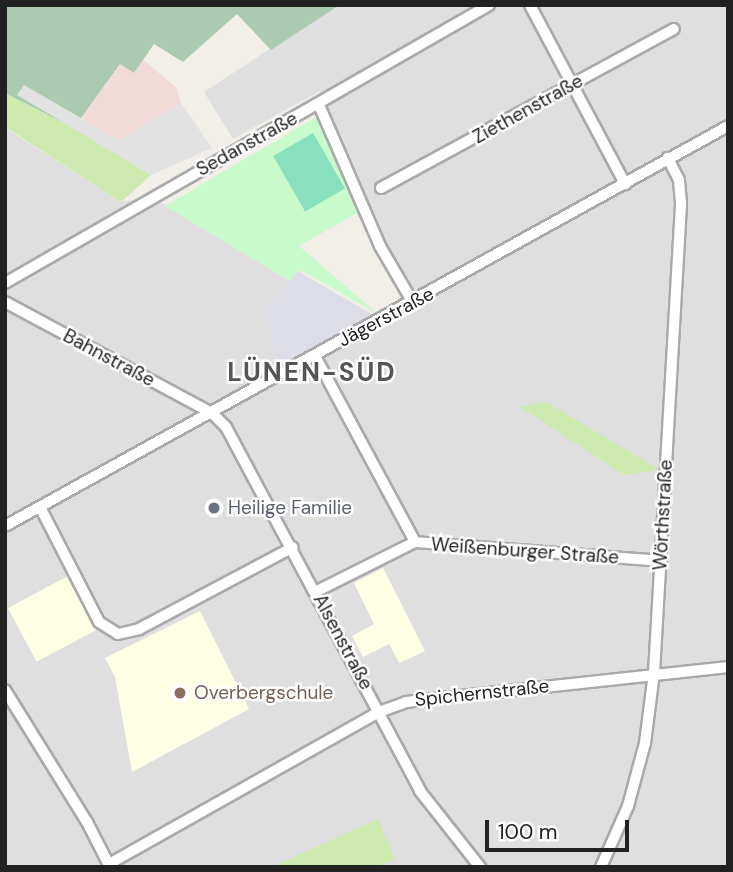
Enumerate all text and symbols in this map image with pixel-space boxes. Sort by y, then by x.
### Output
street label: Ziethenstraße [469,69,587,149]
street label: Sedanstraße [193,107,301,181]
street label: Jägerstraße [334,282,438,352]
street label: Bahnstraße [59,324,159,392]
district label: LÜNEN-SÜD [228,357,396,389]
street label: Wörthstraße [649,459,677,571]
place label: Heilige Familie [228,497,352,519]
marker: Heilige Familie [206,500,222,516]
street label: Weißenburger Straße [430,533,620,569]
street label: Alsenstraße [308,590,378,694]
street label: Spichernstraße [414,675,550,711]
place label: Overbergschule [194,682,333,704]
marker: Overbergschule [172,685,188,701]
scale bar [488,806,632,850]
text: 100 m [498,818,558,846]

